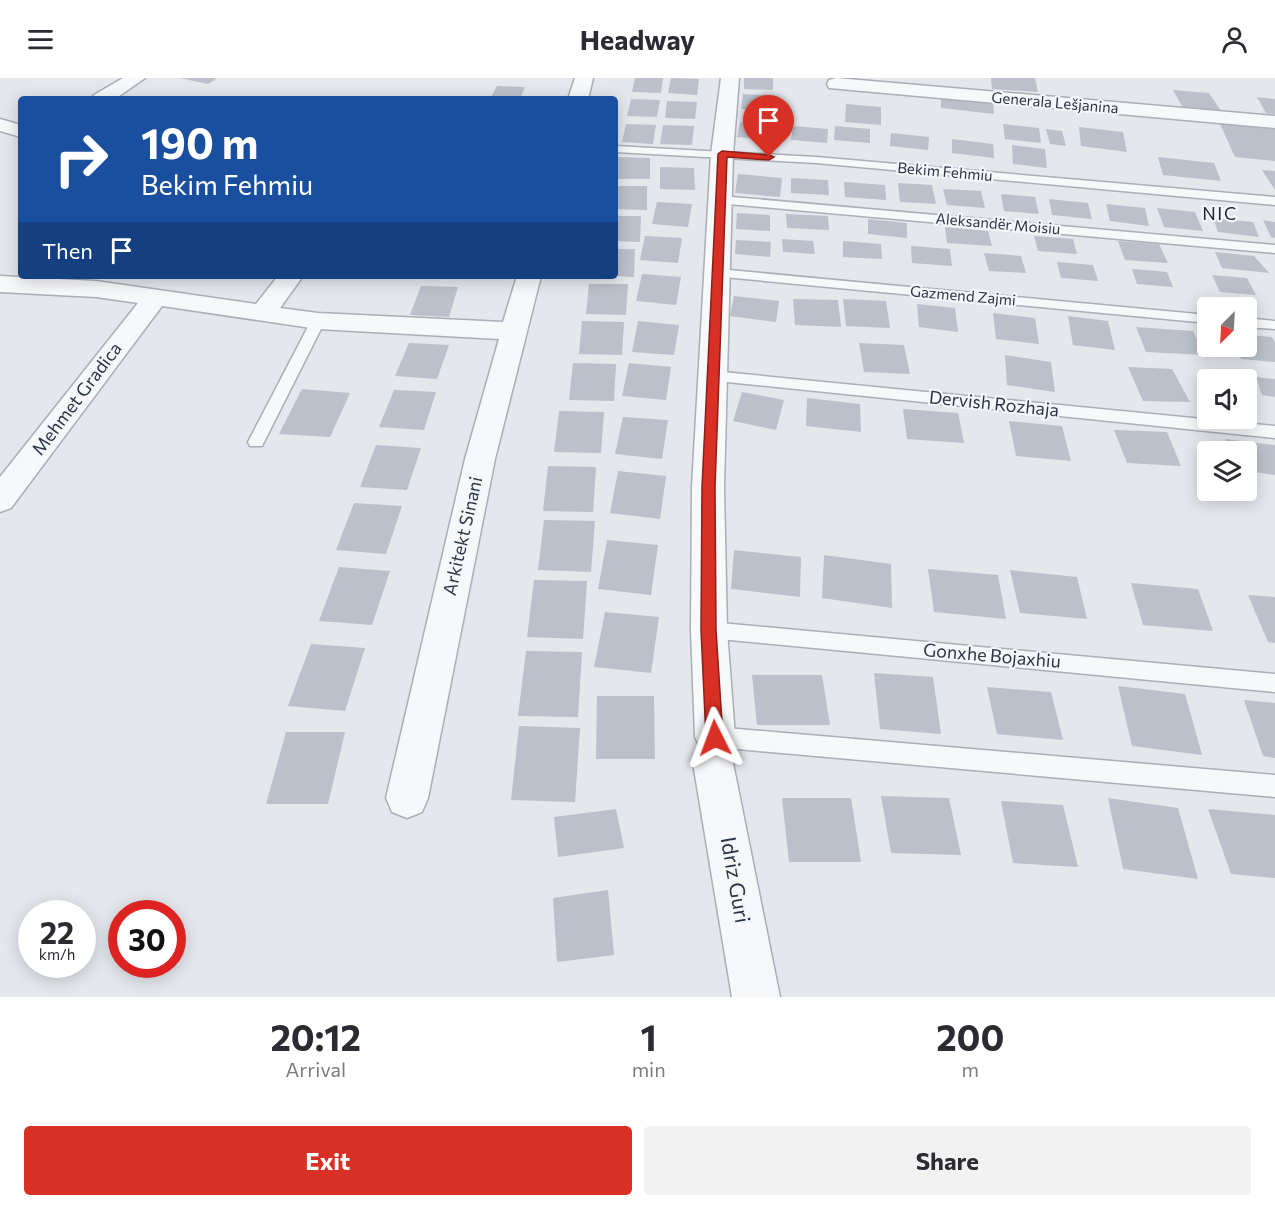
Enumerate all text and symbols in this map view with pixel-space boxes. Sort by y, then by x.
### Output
icon: menu [24,23,57,56]
text: Headway [580,23,695,56]
icon: person [1218,23,1251,56]
street label: Generala Lešjanina [991,87,1119,117]
pin [743,95,794,157]
icon: arrive [752,104,785,137]
text: 190 m [141,116,259,168]
icon: right [42,120,120,198]
street label: Bekim Fehmiu [897,158,994,184]
text: Bekim Fehmiu [141,168,313,201]
district label: NIC [1202,202,1238,224]
street label: Aleksandër Moisiu [935,209,1061,237]
icon: arrive [105,234,138,267]
text: Then [42,237,93,264]
street label: Gazmend Zajmi [909,281,1017,309]
north arrow [1197,297,1257,357]
map controls [1197,297,1257,501]
street label: Mehmet Gradica [27,338,126,459]
button: sound [1197,369,1257,429]
street label: Dervish Rozhaja [928,385,1060,421]
button: layers [1197,441,1257,501]
street label: Arkitekt Sinani [438,474,486,597]
street label: Gonxhe Bojaxhiu [922,638,1062,672]
position arrow [683,706,747,770]
street label: Idriz Guri [717,835,756,925]
speed limit sign: 30 [108,900,186,978]
text: 22 [40,913,74,950]
text: km/h [39,945,75,963]
text: 20:12 [271,1014,361,1058]
text: 1 [641,1014,657,1058]
text: 200 [936,1014,1004,1058]
text: Arrival [286,1057,346,1081]
text: min [632,1057,666,1081]
text: m [962,1057,979,1081]
button: Exit [24,1126,632,1195]
button: Share [644,1126,1251,1195]

